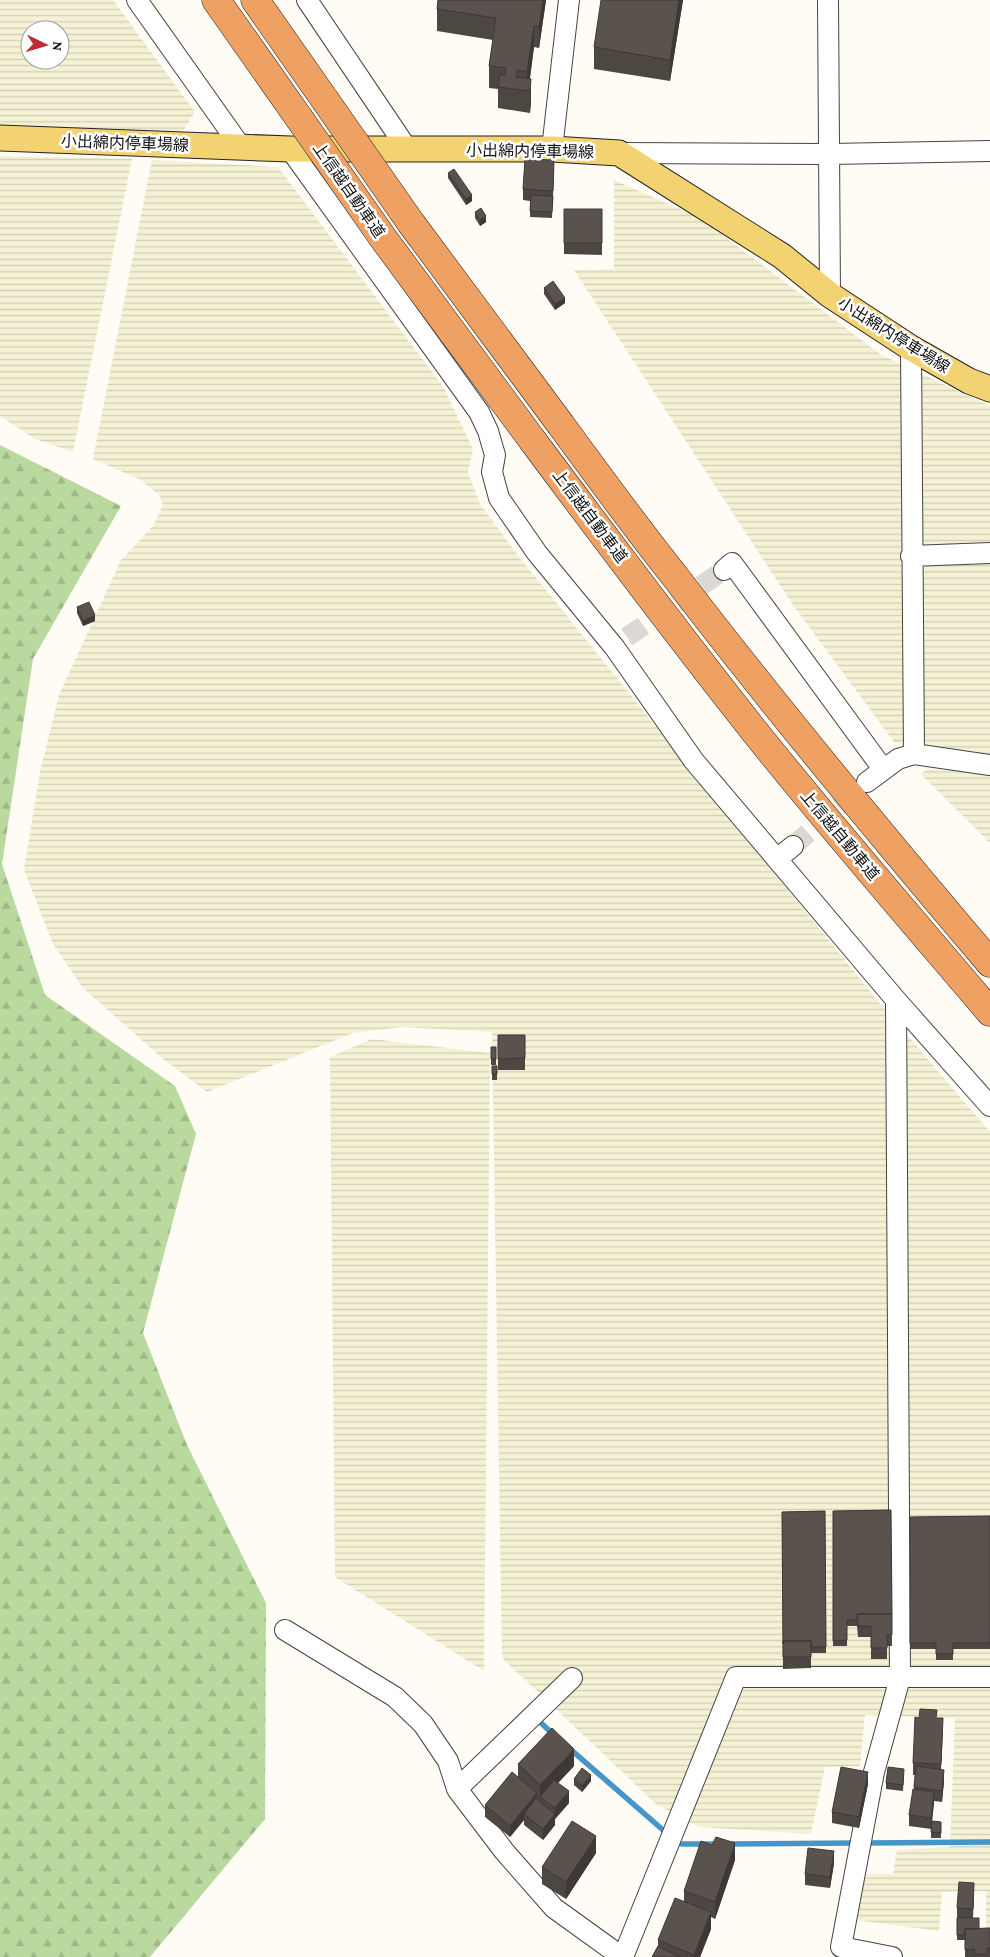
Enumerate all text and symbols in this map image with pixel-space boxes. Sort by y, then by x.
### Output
north arrow [20,20,70,70]
text: N [50,41,66,52]
street label: 小出綿内停車場線 [61,132,189,154]
street label: 上信越自動車道 [310,139,388,241]
street label: 小出綿内停車場線 [466,141,594,161]
street label: 小出綿内停車場線 [835,294,953,376]
street label: 上信越自動車道 [550,466,630,566]
street label: 上信越自動車道 [797,787,883,883]

